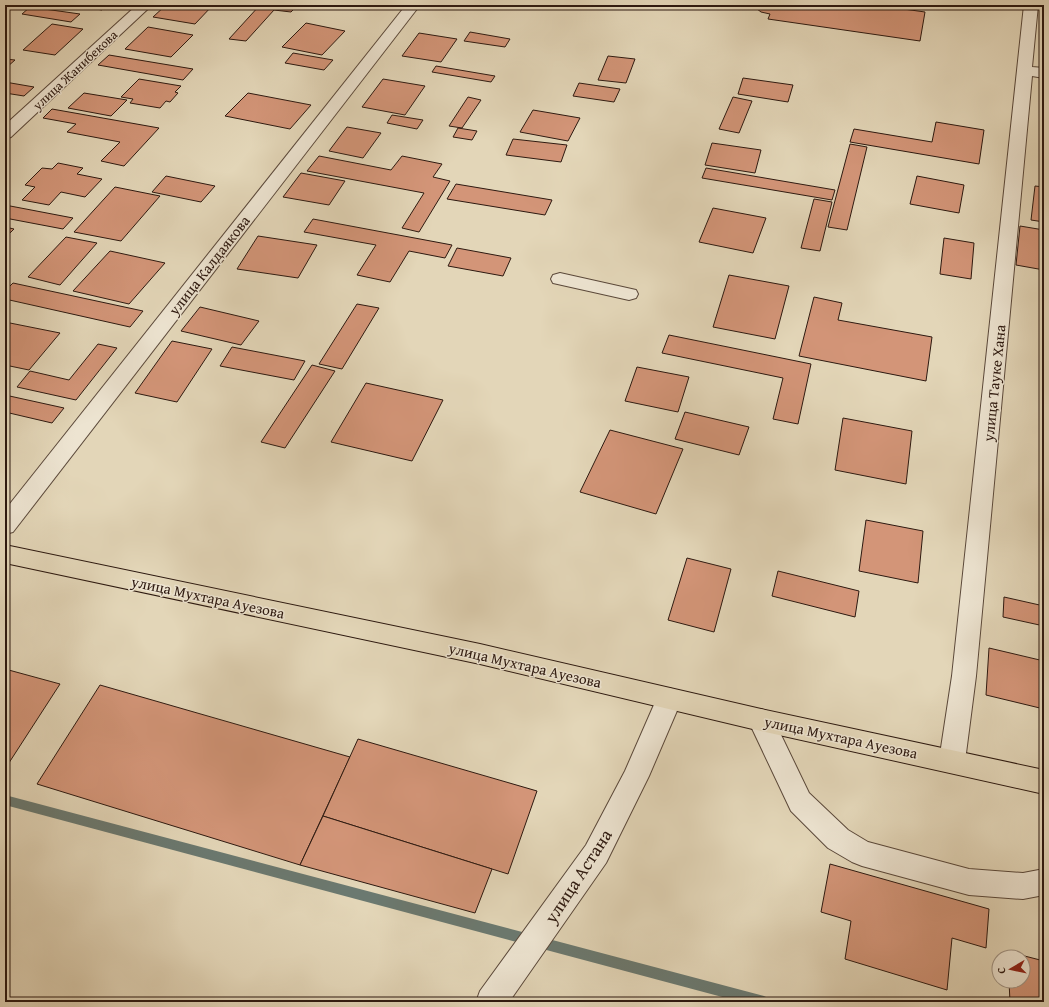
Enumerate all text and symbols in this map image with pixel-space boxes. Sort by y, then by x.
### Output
street label: улица Жанибекова [28,25,122,115]
street label: улица Калдаякова [163,210,255,320]
street label: улица Тауке Хана [977,323,1011,444]
street label: улица Мухтара Ауезова [128,570,287,624]
street label: улица Мухтара Ауезова [446,637,604,693]
street label: улица Мухтара Ауезова [761,710,920,764]
street label: улица Астана [537,823,619,929]
north arrow [991,949,1031,989]
text: С [993,966,1010,975]

